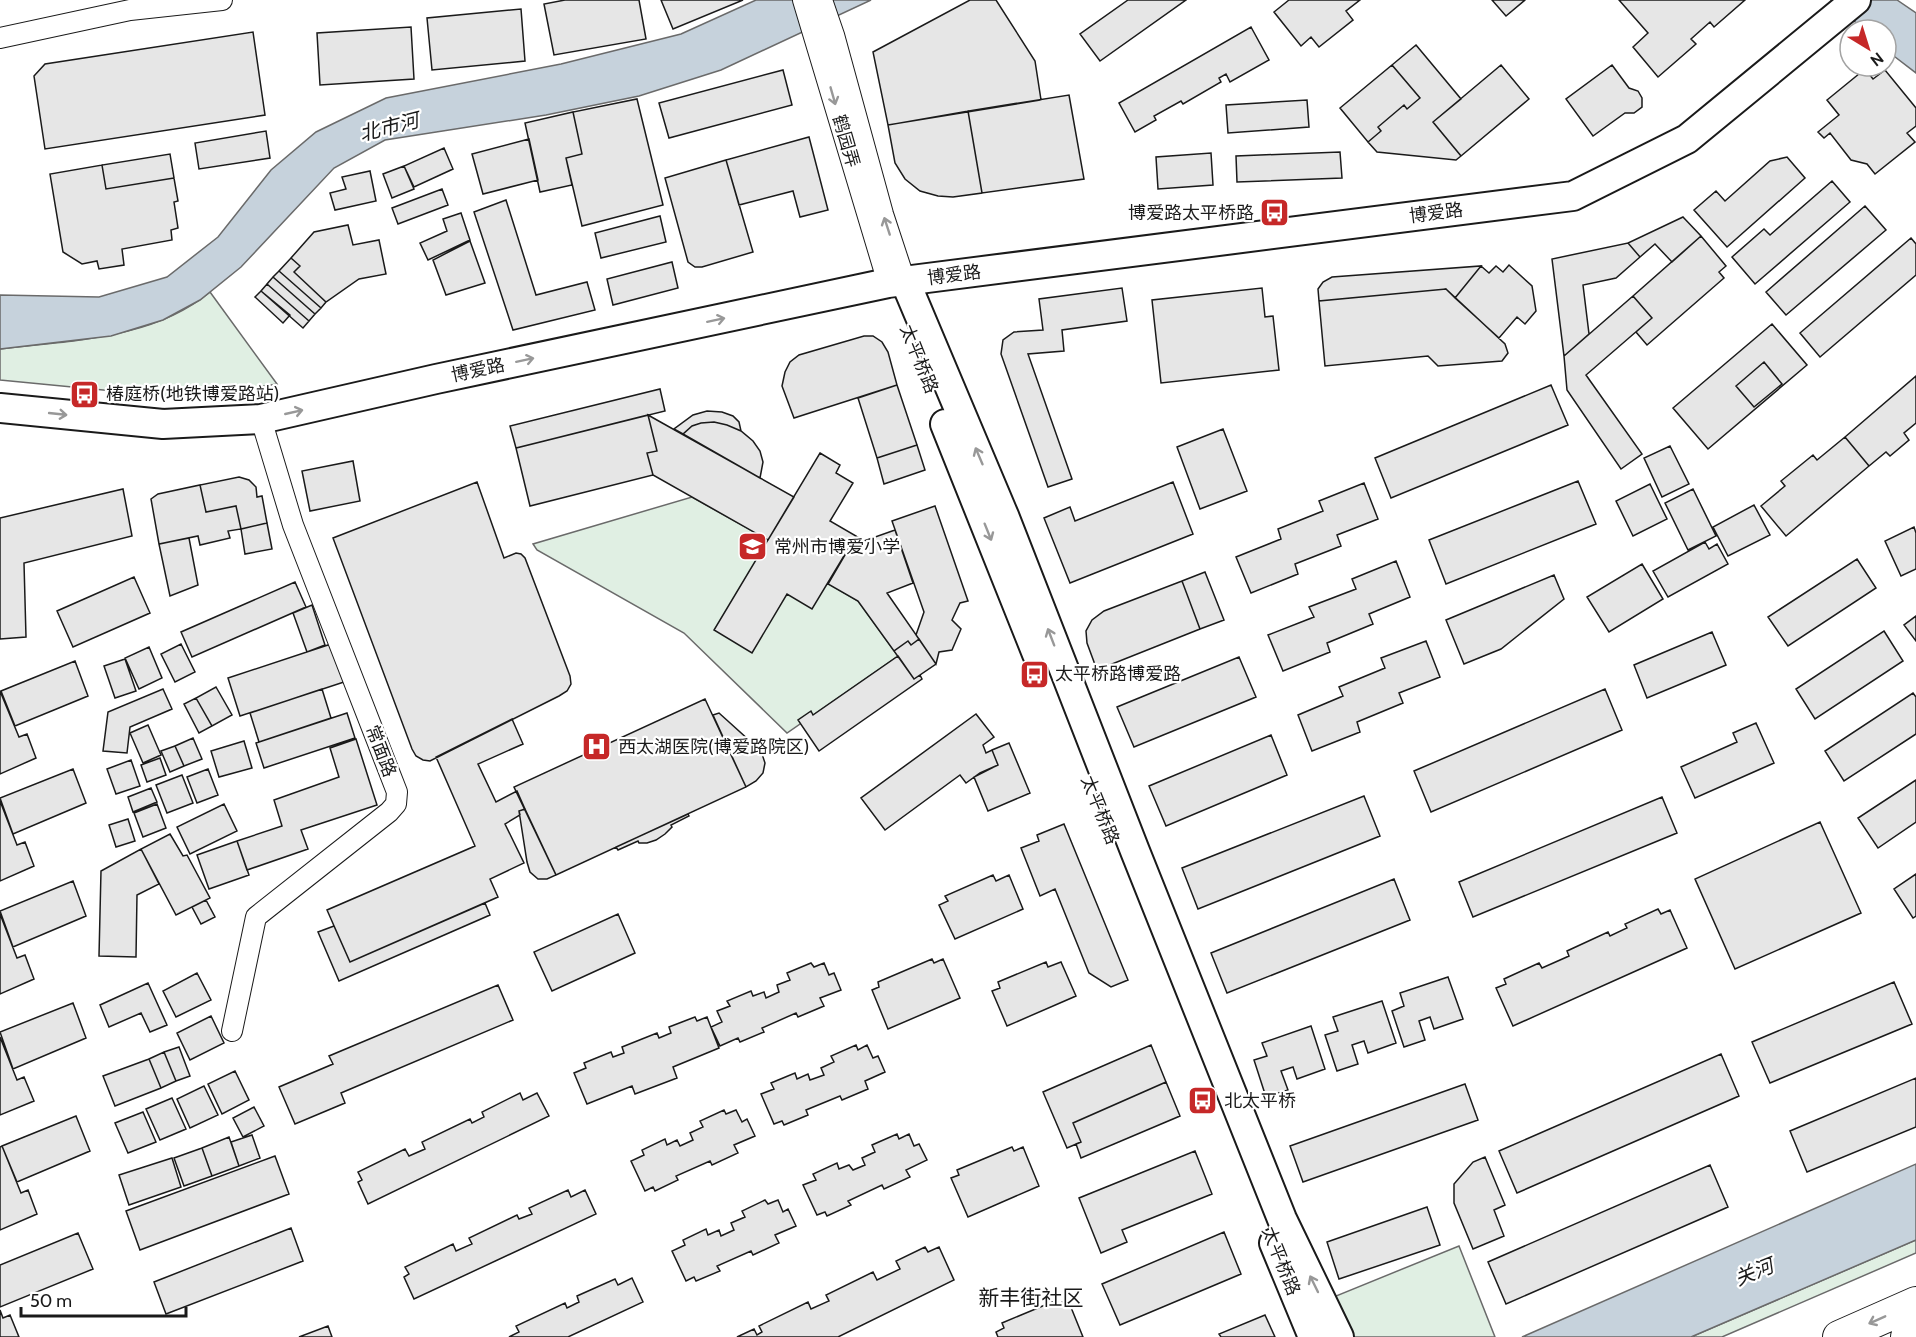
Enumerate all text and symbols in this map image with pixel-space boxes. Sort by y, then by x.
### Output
north arrow [1838,18,1898,78]
text: N [1867,48,1887,70]
one-way arrow [828,86,839,105]
water label: 北市河 [357,107,425,146]
street label: 鹤园弄 [828,112,864,170]
bus stop icon: 博爱路太平桥路 [1259,197,1291,229]
street label: 博爱路 [1408,199,1464,227]
place label: 博爱路太平桥路 [1128,202,1254,224]
one-way arrow [881,217,892,236]
street label: 博爱路 [926,261,982,289]
one-way arrow [705,314,725,325]
street label: 太平桥路 [895,322,943,396]
street label: 博爱路 [449,354,507,386]
one-way arrow [515,354,534,366]
bus stop icon: 椿庭桥(地铁博爱路站) [69,378,101,410]
place label: 椿庭桥(地铁博爱路站) [106,383,279,405]
one-way arrow [283,406,303,417]
one-way arrow [48,409,68,420]
one-way arrow [973,447,984,465]
one-way arrow [983,522,994,541]
school or university icon: 常州市博爱小学 [737,531,769,563]
place label: 常州市博爱小学 [774,536,900,558]
one-way arrow [1045,628,1056,646]
bus stop icon: 太平桥路博爱路 [1018,658,1050,690]
place label: 太平桥路博爱路 [1055,663,1181,685]
street label: 常面路 [361,722,401,780]
hospital icon: 西太湖医院(博爱路院区) [581,731,613,763]
place label: 西太湖医院(博爱路院区) [618,736,809,758]
street label: 太平桥路 [1076,773,1124,847]
bus stop icon: 北太平桥 [1187,1085,1219,1117]
place label: 北太平桥 [1224,1090,1296,1112]
street label: 太平桥路 [1257,1224,1305,1298]
water label: 关河 [1731,1252,1781,1291]
one-way arrow [1307,1276,1319,1294]
scale bar [21,1280,186,1318]
district label: 新丰街社区 [979,1285,1084,1310]
text: 50 m [30,1290,72,1312]
one-way arrow [1869,1315,1887,1326]

